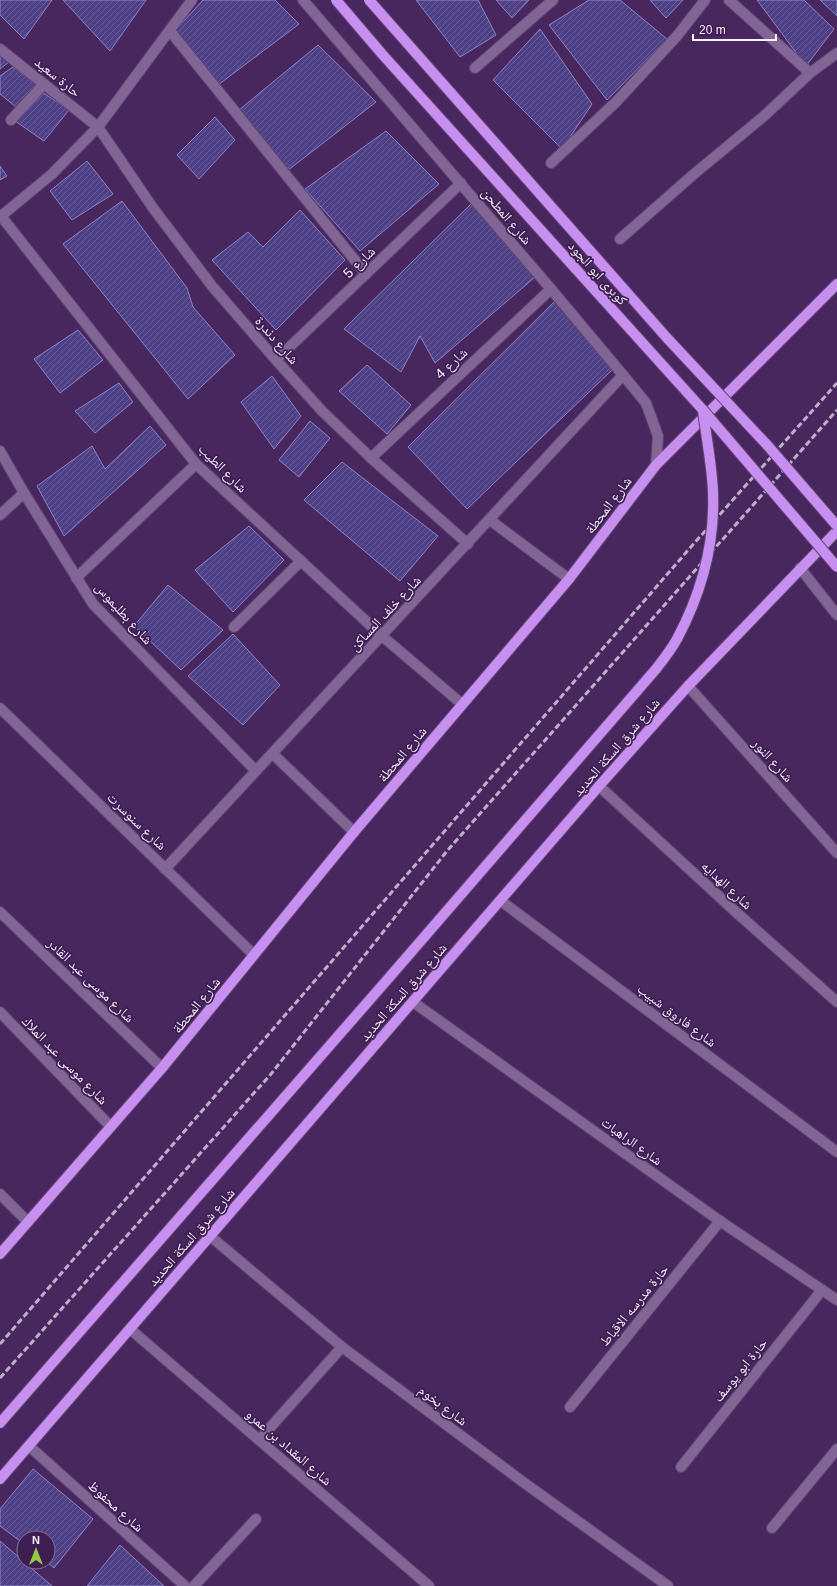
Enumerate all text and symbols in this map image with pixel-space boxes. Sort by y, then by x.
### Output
scale bar [693,16,776,42]
text: 20 m [699,23,726,37]
street label: حارة سعيد [31,54,84,101]
street label: شارع المطحن [477,184,535,249]
street label: كوبرى ابو الجود [565,238,631,309]
street label: شارع 5 [340,243,380,283]
street label: شارع دندرة [250,313,302,368]
street label: شارع 4 [432,344,472,383]
street label: شارع الطيب [194,440,251,497]
street label: شارع المحطة [581,473,636,538]
street label: شارع خلف المساكن [346,572,425,655]
street label: شارع بطليموس [90,579,156,649]
street label: شارع شرق السكة الحديد [569,695,664,800]
street label: شارع المحطة [374,723,431,786]
street label: شارع النور [747,734,797,786]
street label: شارع سنوسرت [103,789,170,855]
street label: شارع الهدايه [697,858,756,914]
street label: شارع موسى عبد القادر [42,934,138,1027]
street label: شارع شرق السكة الحديد [356,940,451,1045]
street label: شارع المحطة [169,974,225,1037]
street label: شارع فاروق شبيب [633,980,720,1051]
street label: شارع موسى عبد الملاك [17,1013,111,1109]
street label: شارع الراهبات [597,1114,666,1170]
street label: شارع شرق السكة الحديد [144,1185,239,1290]
street label: حارة مدرسه الاقباط [596,1261,673,1350]
street label: حارة ابو يوسف [710,1335,771,1406]
street label: شارع بخوم [414,1381,471,1430]
street label: شارع المقداد بن عمرو [241,1405,335,1490]
street label: شارع محفوظ [84,1477,147,1537]
north arrow [16,1530,56,1570]
text: N [32,1534,40,1546]

